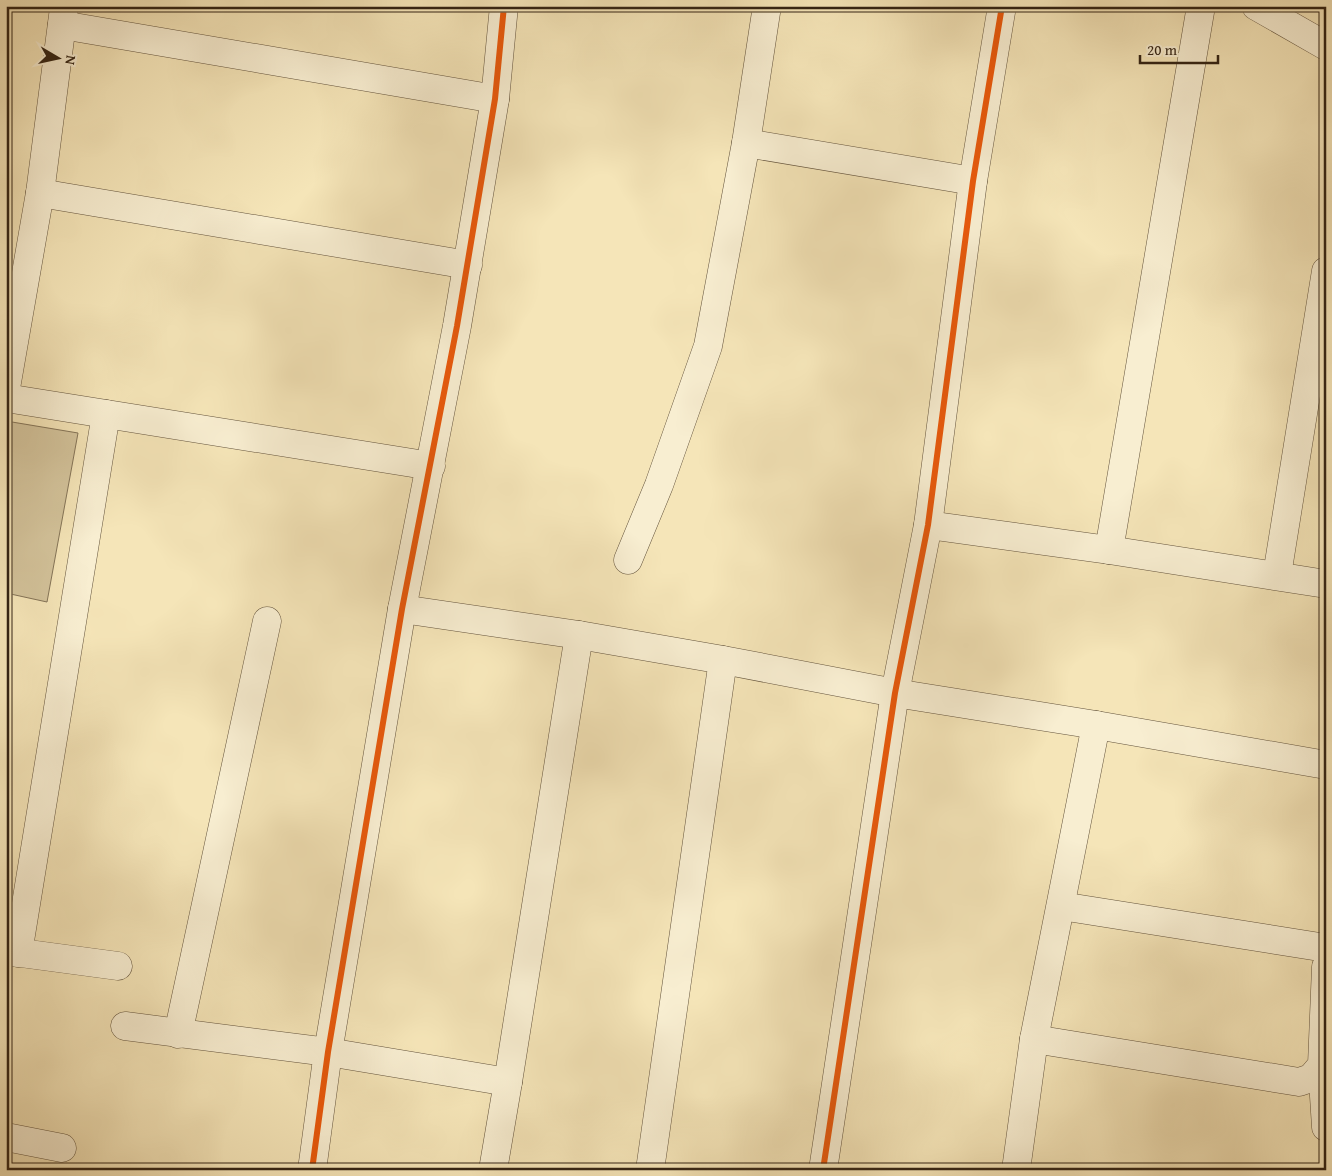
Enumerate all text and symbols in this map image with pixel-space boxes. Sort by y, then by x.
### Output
north arrow [32,32,82,82]
scale bar [1140,32,1217,64]
text: 20 m [1147,39,1178,60]
text: N [60,54,81,67]

